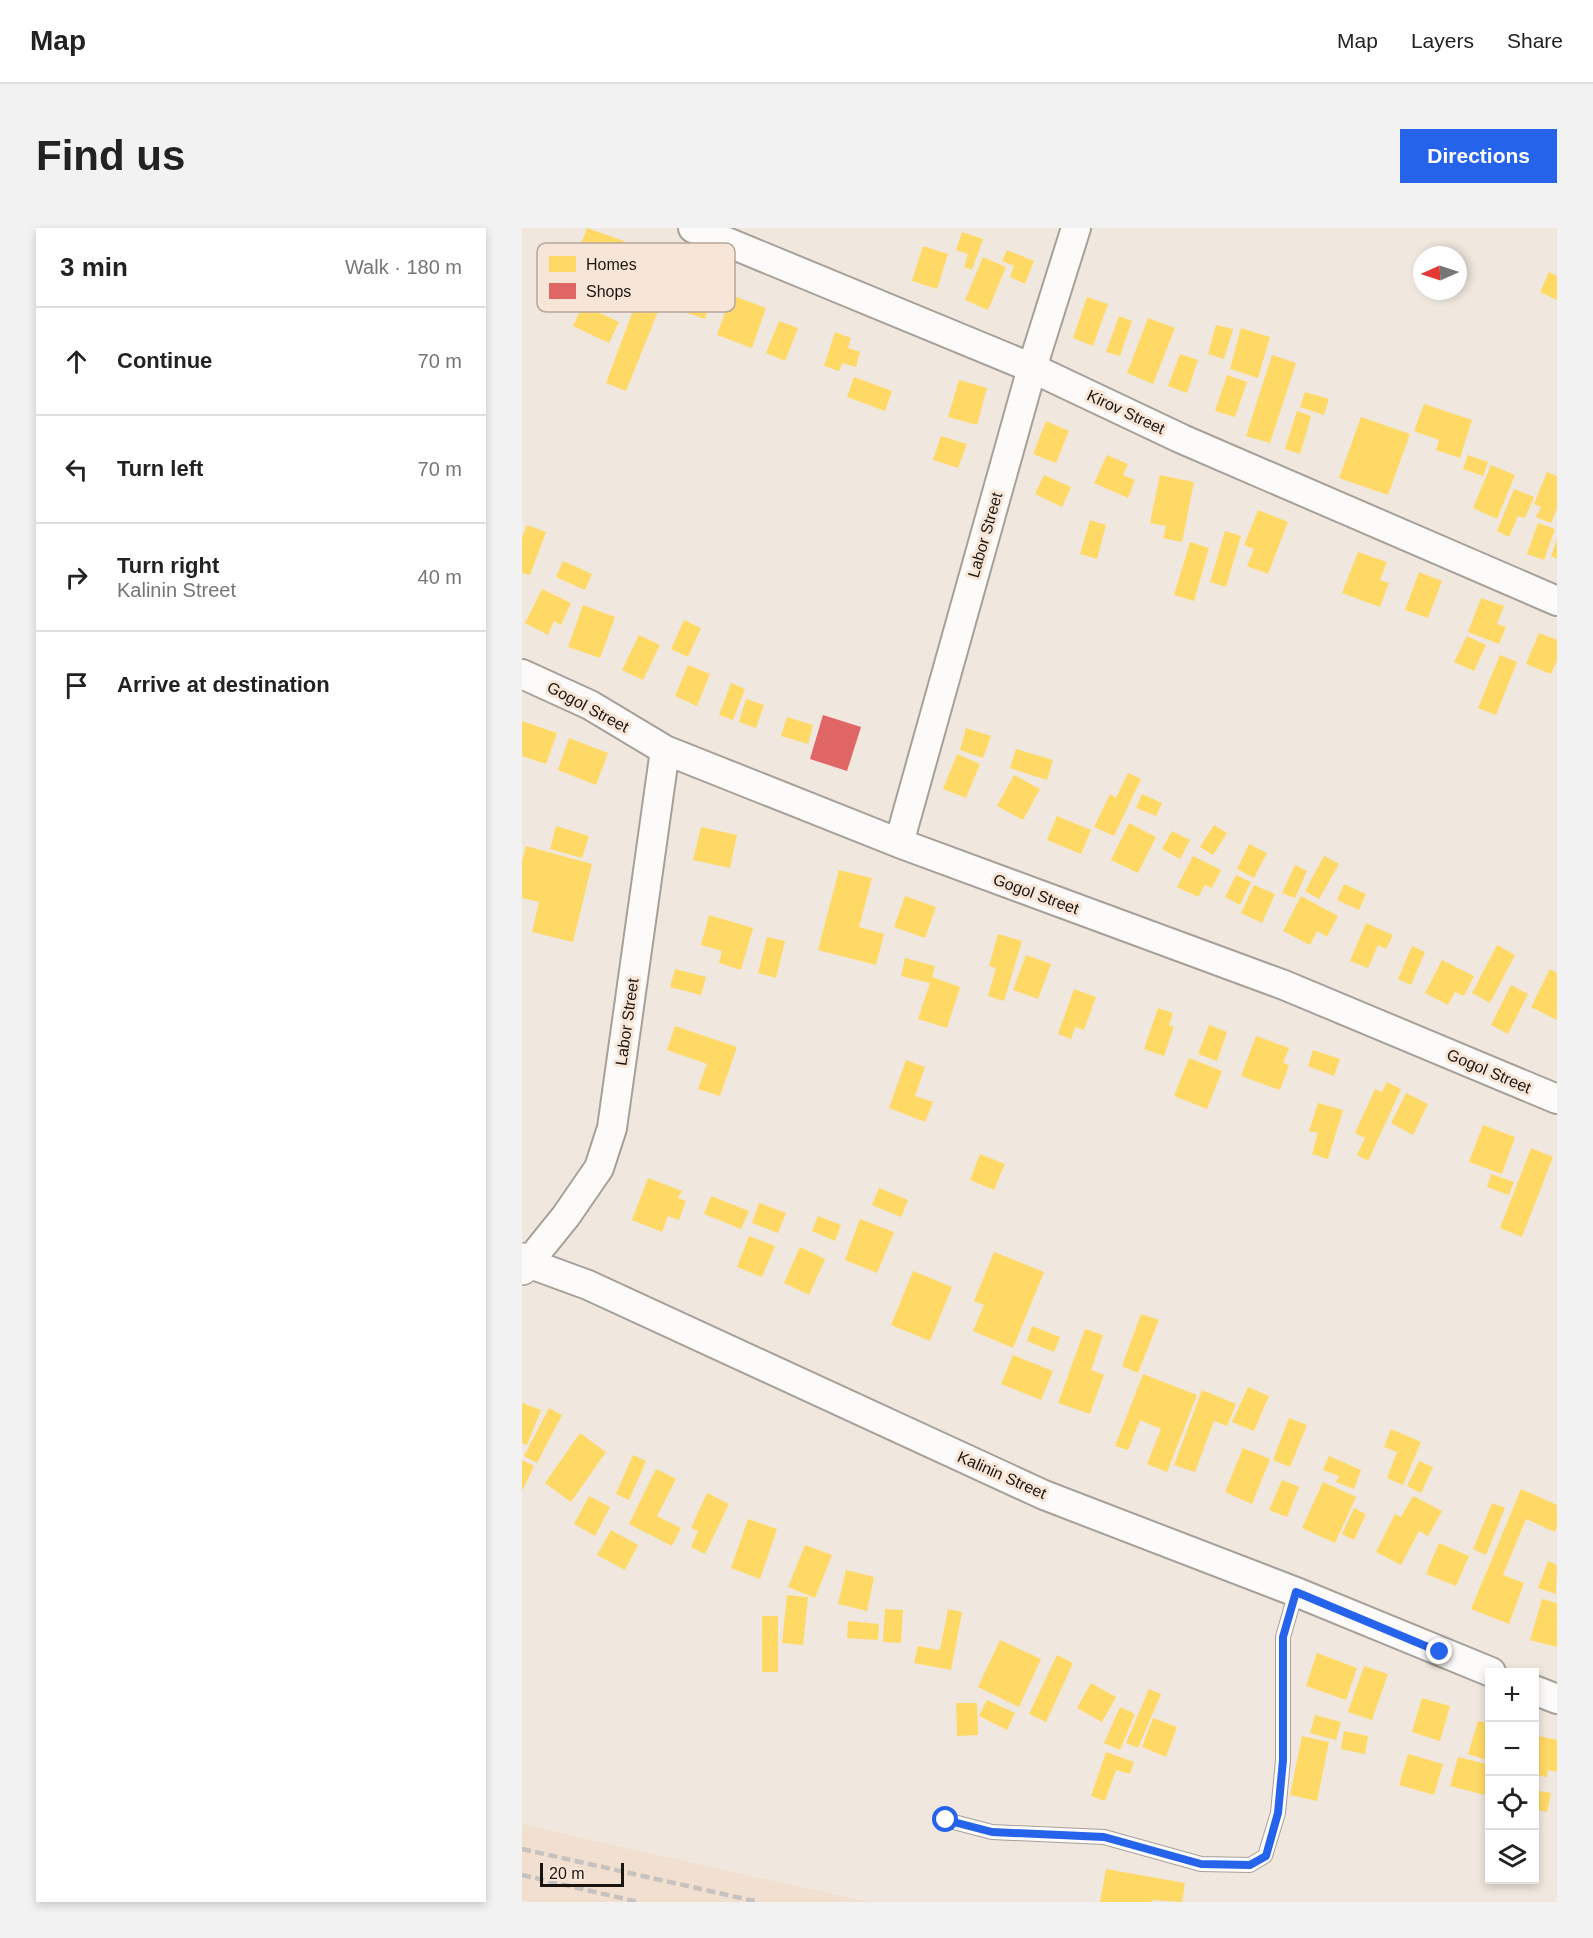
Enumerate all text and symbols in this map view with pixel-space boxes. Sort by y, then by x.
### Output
text: Map [30,25,86,56]
text: Map [1337,29,1378,52]
text: Layers [1411,29,1474,52]
text: Share [1507,29,1563,52]
button: Directions [1400,129,1557,183]
text: Find us [36,132,185,179]
legend [537,243,735,312]
north arrow [1413,246,1467,300]
text: 3 min [60,252,128,282]
text: Walk · 180 m [345,256,462,278]
text: Homes [586,256,637,273]
text: Shops [586,283,631,300]
icon: ahead [60,345,93,378]
text: Continue [117,348,212,373]
text: 70 m [418,350,462,372]
street label: Kirov Street [1085,387,1168,438]
icon: left [60,453,93,486]
text: Turn left [117,456,203,481]
text: 70 m [418,458,462,480]
street label: Labor Street [965,490,1005,580]
text: Turn right [117,553,219,578]
icon: right [60,561,93,594]
text: 40 m [418,566,462,588]
text: Kalinin Street [117,579,236,601]
icon: arrive [60,669,93,702]
text: Arrive at destination [117,672,330,697]
street label: Gogol Street [544,678,632,736]
street label: Gogol Street [991,871,1082,918]
street label: Labor Street [612,977,642,1067]
street label: Gogol Street [1444,1046,1534,1097]
street label: Kalinin Street [955,1448,1049,1502]
route end [1426,1638,1452,1664]
map controls [1485,1668,1539,1884]
button: + [1485,1668,1539,1722]
button: − [1485,1722,1539,1776]
button: locate [1485,1776,1539,1830]
route start [932,1806,958,1832]
button: layers [1485,1830,1539,1884]
scale bar [540,1860,624,1888]
text: 20 m [549,1865,585,1882]

